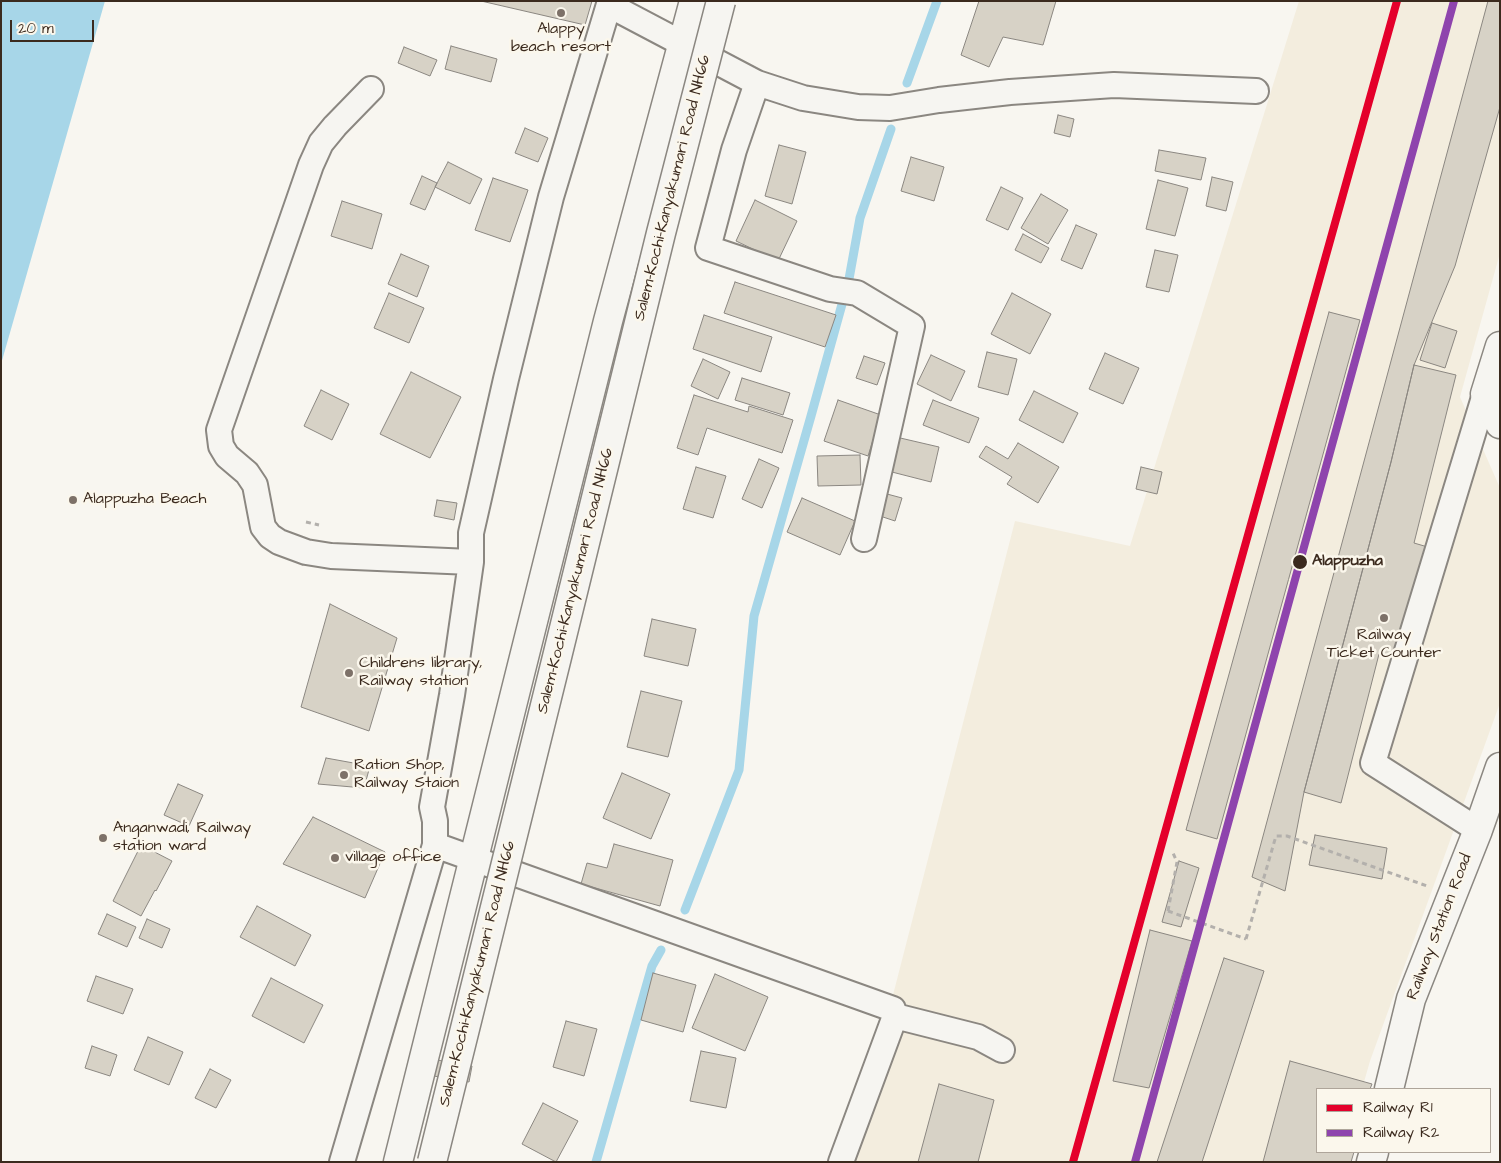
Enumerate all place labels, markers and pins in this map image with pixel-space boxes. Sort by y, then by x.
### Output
marker: Alappy beach resort [555,7,567,19]
place label: Alappy beach resort [511,20,611,58]
place label: Alappuzha Beach [83,490,206,510]
marker: Alappuzha Beach [67,494,79,506]
place label: Alappuzha [1312,552,1383,572]
marker: Alappuzha [1291,553,1309,571]
marker: Railway Ticket Counter [1378,612,1390,624]
place label: Railway Ticket Counter [1327,626,1441,664]
place label: Childrens library, Railway station [359,654,483,692]
marker: Childrens library, Railway station [343,667,355,679]
place label: Ration Shop, Railway Staion [354,756,459,794]
marker: Ration Shop, Railway Staion [338,769,350,781]
place label: Anganwadi, Railway station ward [113,819,251,857]
marker: Anganwadi, Railway station ward [97,832,109,844]
place label: village office [345,848,441,868]
marker: village office [329,852,341,864]

